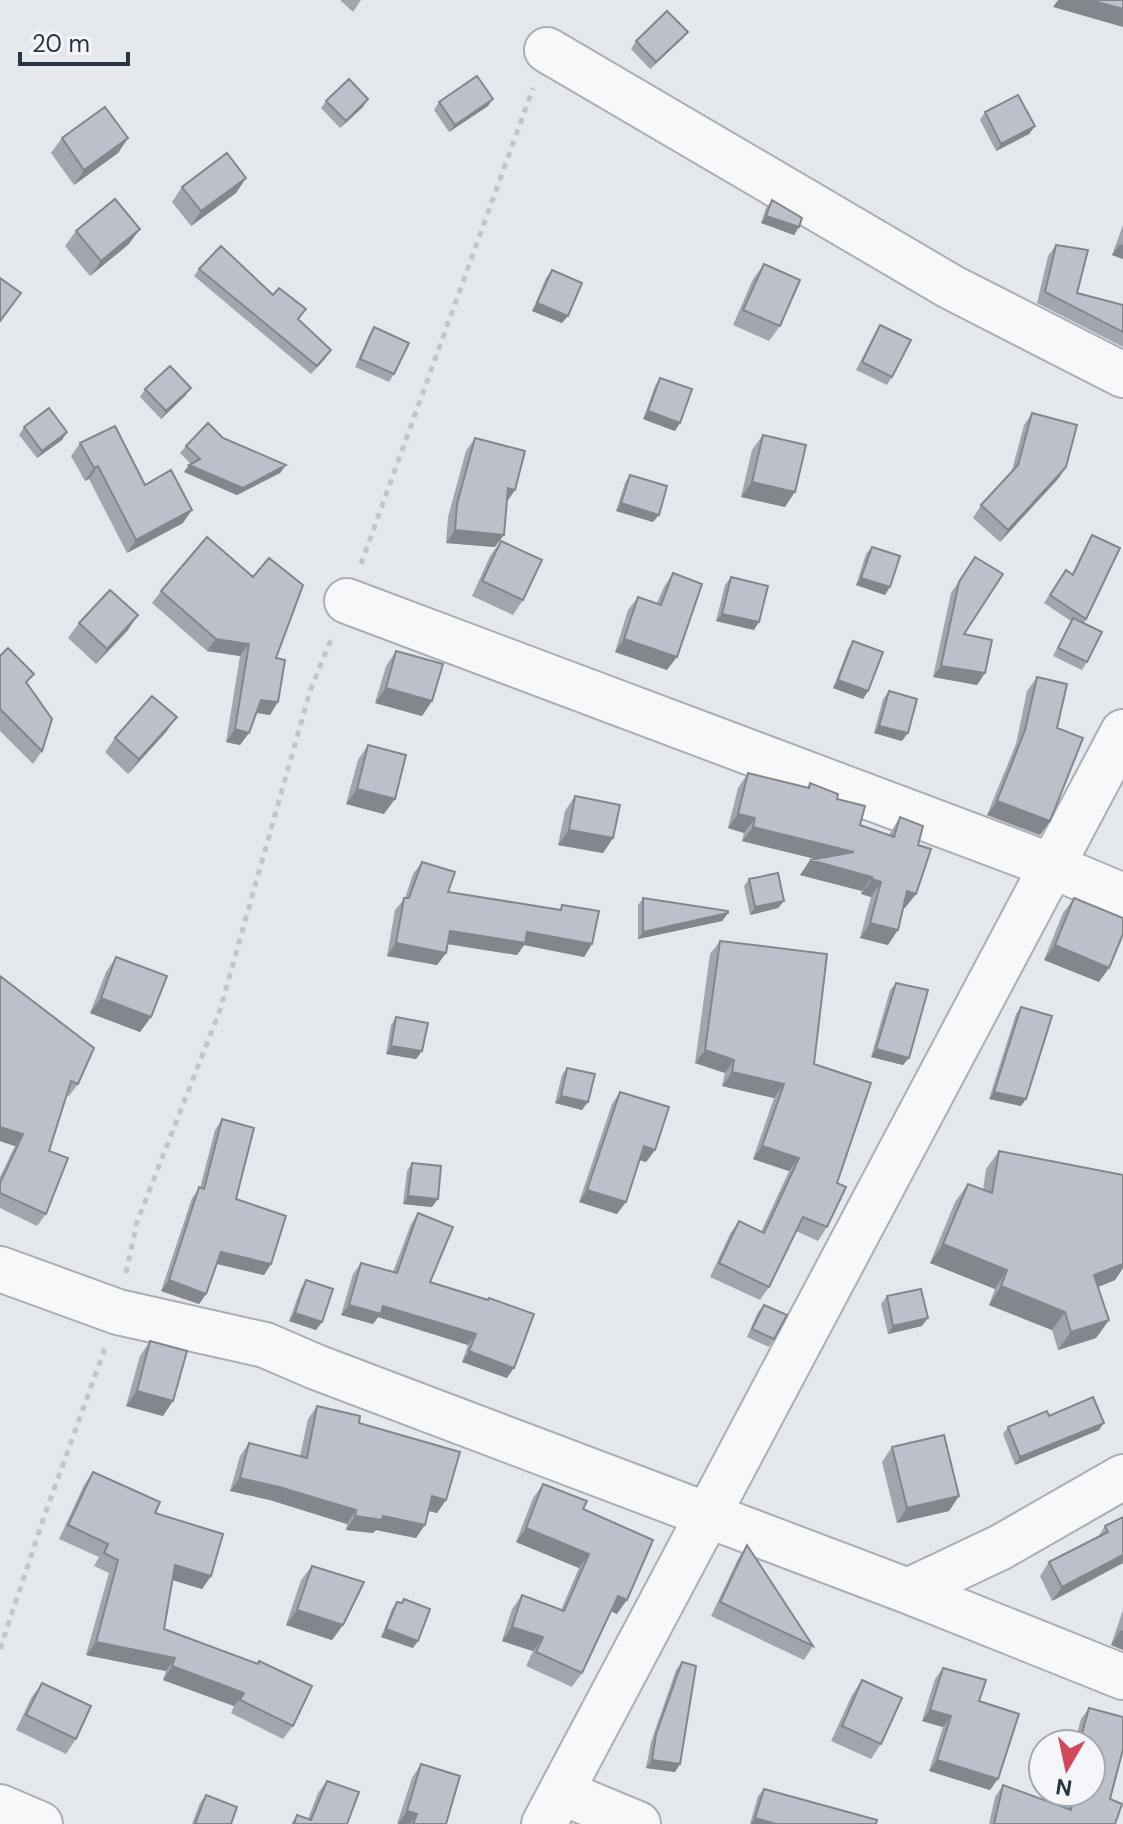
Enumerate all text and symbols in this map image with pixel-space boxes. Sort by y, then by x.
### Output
scale bar [20,16,128,66]
text: 20 m [32,28,90,59]
north arrow [1027,1728,1107,1808]
text: N [1054,1772,1074,1803]

